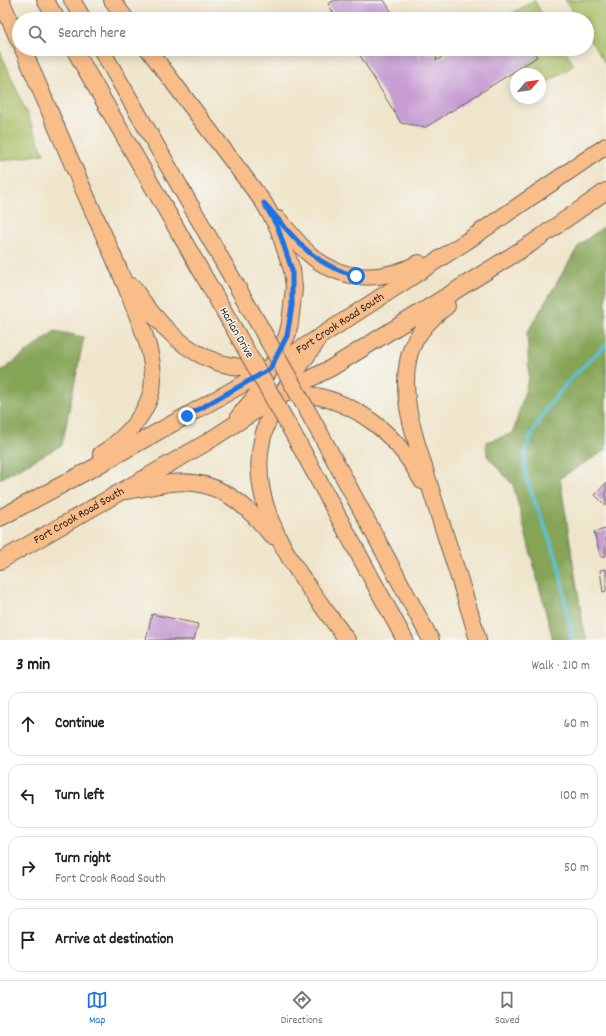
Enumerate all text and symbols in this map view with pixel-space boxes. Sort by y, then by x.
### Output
search box [12,12,594,56]
icon: search [26,23,48,45]
text: Search here [58,23,126,45]
north arrow [510,68,546,104]
route start [347,267,365,285]
street label: Fort Crook Road South [293,289,388,358]
street label: Harlan Drive [215,304,257,362]
route end [178,407,196,425]
street label: Fort Crook Road South [30,483,127,548]
text: 3 min [16,654,50,678]
text: Walk · 210 m [532,657,590,676]
icon: ahead [17,713,39,735]
text: Continue [55,713,104,735]
text: 60 m [564,715,589,734]
icon: left [17,785,39,807]
text: Turn left [55,785,104,807]
text: 100 m [560,787,589,806]
text: Turn right [55,848,111,870]
icon: right [17,857,39,879]
text: 50 m [564,859,589,878]
text: Fort Crook Road South [55,870,165,889]
icon: arrive [17,929,39,951]
text: Arrive at destination [55,929,173,951]
tab: Map [86,989,108,1029]
tab: Directions [281,989,323,1029]
tab: Saved [495,989,520,1029]

